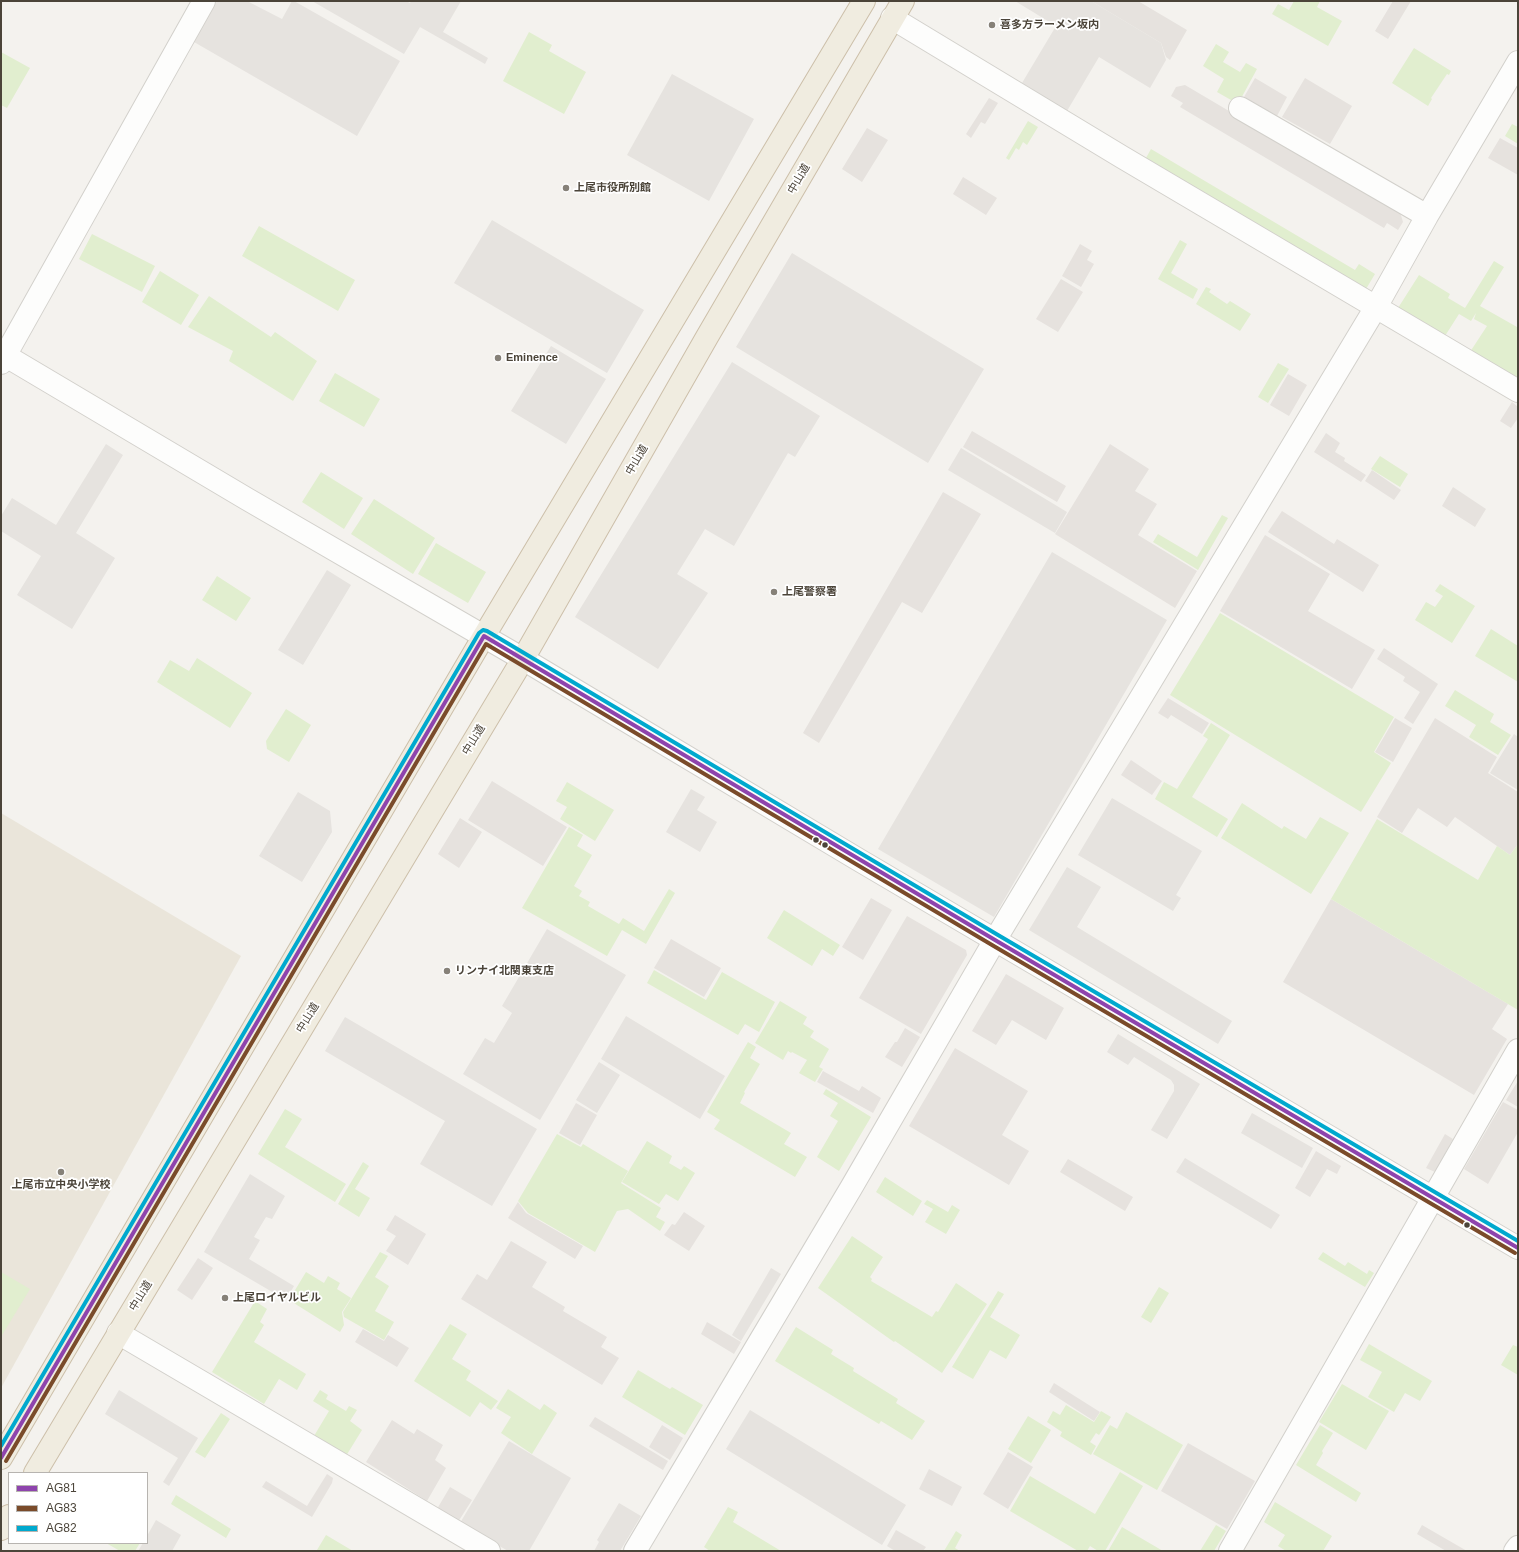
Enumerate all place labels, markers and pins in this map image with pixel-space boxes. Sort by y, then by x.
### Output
place label: 喜多方ラーメン坂内 [1000,18,1099,32]
marker: 喜多方ラーメン坂内 [987,20,997,30]
place label: 上尾市役所別館 [574,181,651,195]
marker: 上尾市役所別館 [561,183,571,193]
place label: Eminence [506,351,558,365]
marker: Eminence [493,353,503,363]
place label: 上尾警察署 [782,585,837,599]
marker: 上尾警察署 [769,587,779,597]
unlabelled marker [811,835,821,845]
unlabelled marker [820,840,830,850]
place label: リンナイ北関東支店 [455,964,554,978]
marker: リンナイ北関東支店 [442,966,452,976]
marker: 上尾市立中央小学校 [56,1167,66,1177]
place label: 上尾市立中央小学校 [12,1178,110,1192]
unlabelled marker [1462,1220,1472,1230]
place label: 上尾ロイヤルビル [233,1291,321,1305]
marker: 上尾ロイヤルビル [220,1293,230,1303]

